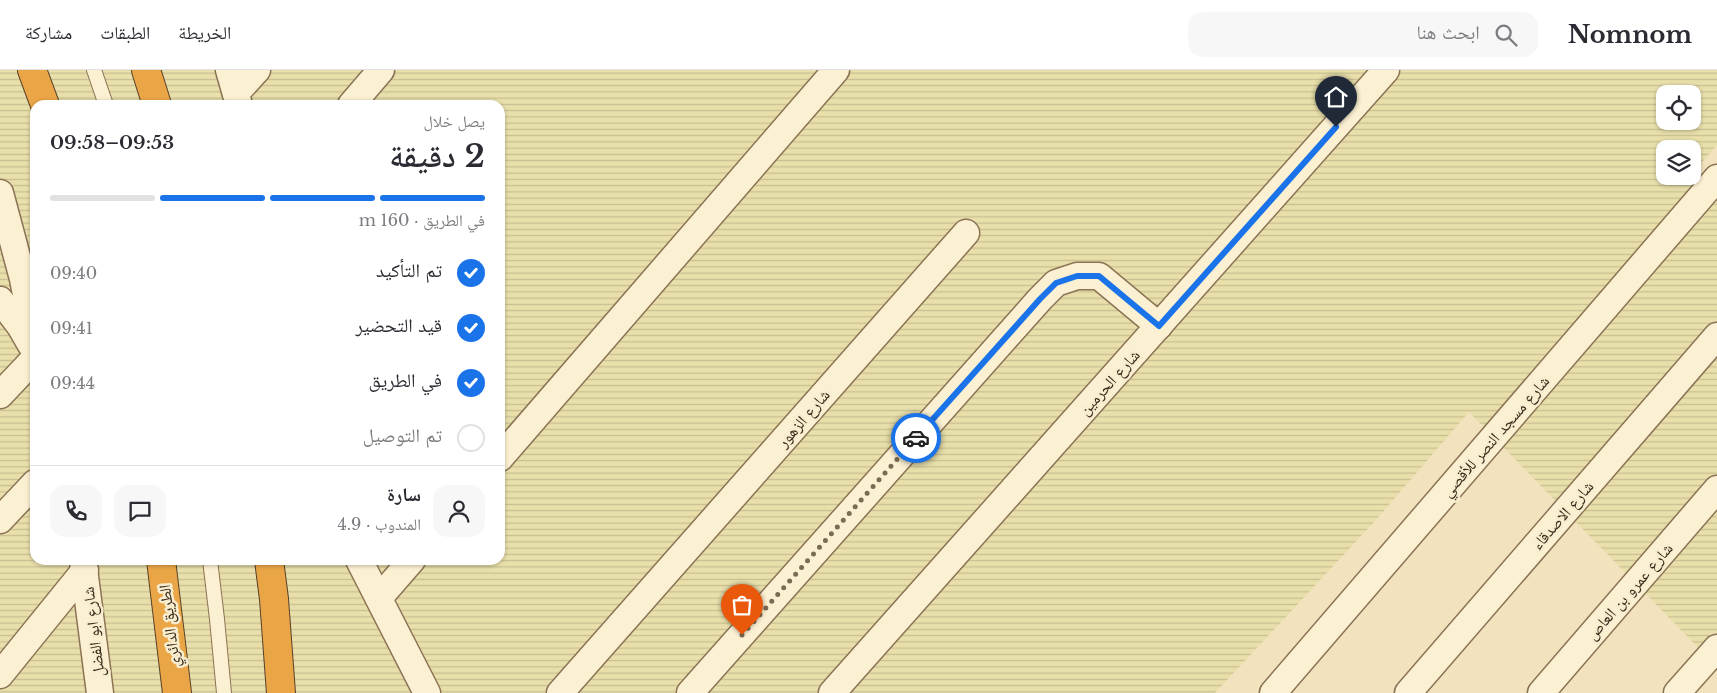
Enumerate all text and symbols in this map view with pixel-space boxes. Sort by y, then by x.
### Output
search box [1188,12,1538,57]
text: Nomnom [1568,20,1692,49]
text: ابحث هنا [1416,21,1480,44]
icon: search [1492,21,1520,49]
text: مشاركة [25,22,72,44]
text: الطبقات [100,22,150,44]
text: الخريطة [178,22,231,44]
pin [1315,76,1357,127]
icon: home [1322,83,1350,111]
map controls [1656,85,1701,185]
button: locate [1656,85,1701,130]
text: يصل خلال [424,111,485,131]
text: 09:53–09:58 [50,131,174,154]
text: 2 دقيقة [389,136,485,176]
button: layers [1656,140,1701,185]
text: في الطريق · 160 m [359,210,485,230]
text: تم التأكيد [376,259,442,282]
icon: check [457,259,485,287]
text: 09:40 [50,263,97,283]
text: قيد التحضير [355,314,442,337]
icon: check [457,314,485,342]
text: 09:41 [50,318,93,338]
street label: شارع الحرمين [1074,345,1145,420]
text: في الطريق [369,369,442,392]
icon: check [457,369,485,397]
street label: شارع مسجد النصر للأقصي [1437,371,1556,503]
text: 09:44 [50,373,95,393]
street label: شارع الزهور [772,385,834,453]
courier [891,413,941,463]
text: تم التوصيل [363,424,442,447]
icon: car [902,424,930,452]
street label: شارع الاصدقاء [1527,476,1598,554]
text: سارة [387,483,421,506]
button: phone [50,485,102,537]
button: chat [114,485,166,537]
button: person [433,485,485,537]
text: المندوب · 4.9 [337,514,421,534]
street label: شارع عمرو بن العاص [1581,538,1677,644]
street label: الطريق الدائري [154,583,187,669]
pin [721,584,763,635]
street label: شارع ابو الفضل [78,586,109,678]
icon: bag [728,591,756,619]

